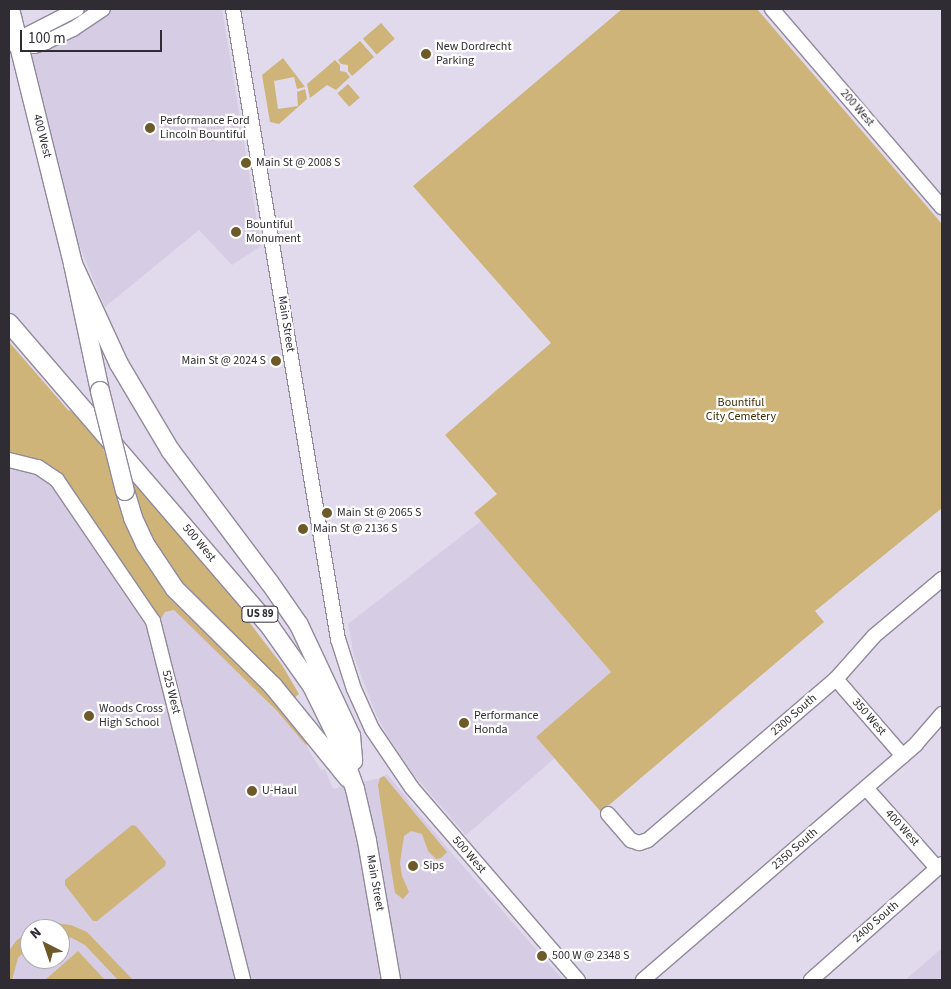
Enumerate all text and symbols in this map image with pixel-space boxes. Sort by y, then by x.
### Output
scale bar [22,20,165,52]
text: 100 m [28,28,66,49]
place label: New Dordrecht Parking [436,40,511,68]
marker: New Dordrecht Parking [420,48,432,60]
street label: 200 West [837,86,877,130]
street label: 400 West [30,113,54,159]
place label: Performance Ford Lincoln Bountiful [160,114,250,142]
marker: Performance Ford Lincoln Bountiful [144,122,156,134]
place label: Main St @ 2008 S [256,156,340,170]
marker: Main St @ 2008 S [240,157,252,169]
place label: Bountiful Monument [246,218,301,246]
marker: Bountiful Monument [230,226,242,238]
street label: Main Street [274,295,298,353]
place label: Main St @ 2024 S [182,354,266,368]
marker: Main St @ 2024 S [270,355,282,367]
park label: Bountiful City Cemetery [706,396,776,424]
place label: Main St @ 2065 S [337,506,421,520]
marker: Main St @ 2065 S [321,507,333,519]
street label: 500 West [179,521,219,565]
place label: Main St @ 2136 S [313,522,397,536]
marker: Main St @ 2136 S [297,523,309,535]
road number: US 89 [241,606,279,622]
street label: 525 West [159,669,183,715]
street label: 2300 South [768,691,820,739]
street label: 350 West [849,695,889,739]
place label: Woods Cross High School [99,702,163,730]
place label: Performance Honda [474,709,538,737]
marker: Woods Cross High School [83,710,95,722]
marker: Performance Honda [458,717,470,729]
place label: U-Haul [262,784,297,798]
marker: U-Haul [246,785,258,797]
street label: 400 West [882,807,922,849]
street label: 2350 South [769,825,821,873]
street label: 500 West [449,833,489,877]
street label: Main Street [363,854,387,912]
place label: Sips [423,859,444,873]
marker: Sips [407,860,419,872]
street label: 2400 South [850,898,902,946]
north arrow [20,919,70,969]
text: N [26,923,46,944]
place label: 500 W @ 2348 S [552,949,629,963]
marker: 500 W @ 2348 S [536,950,548,962]

